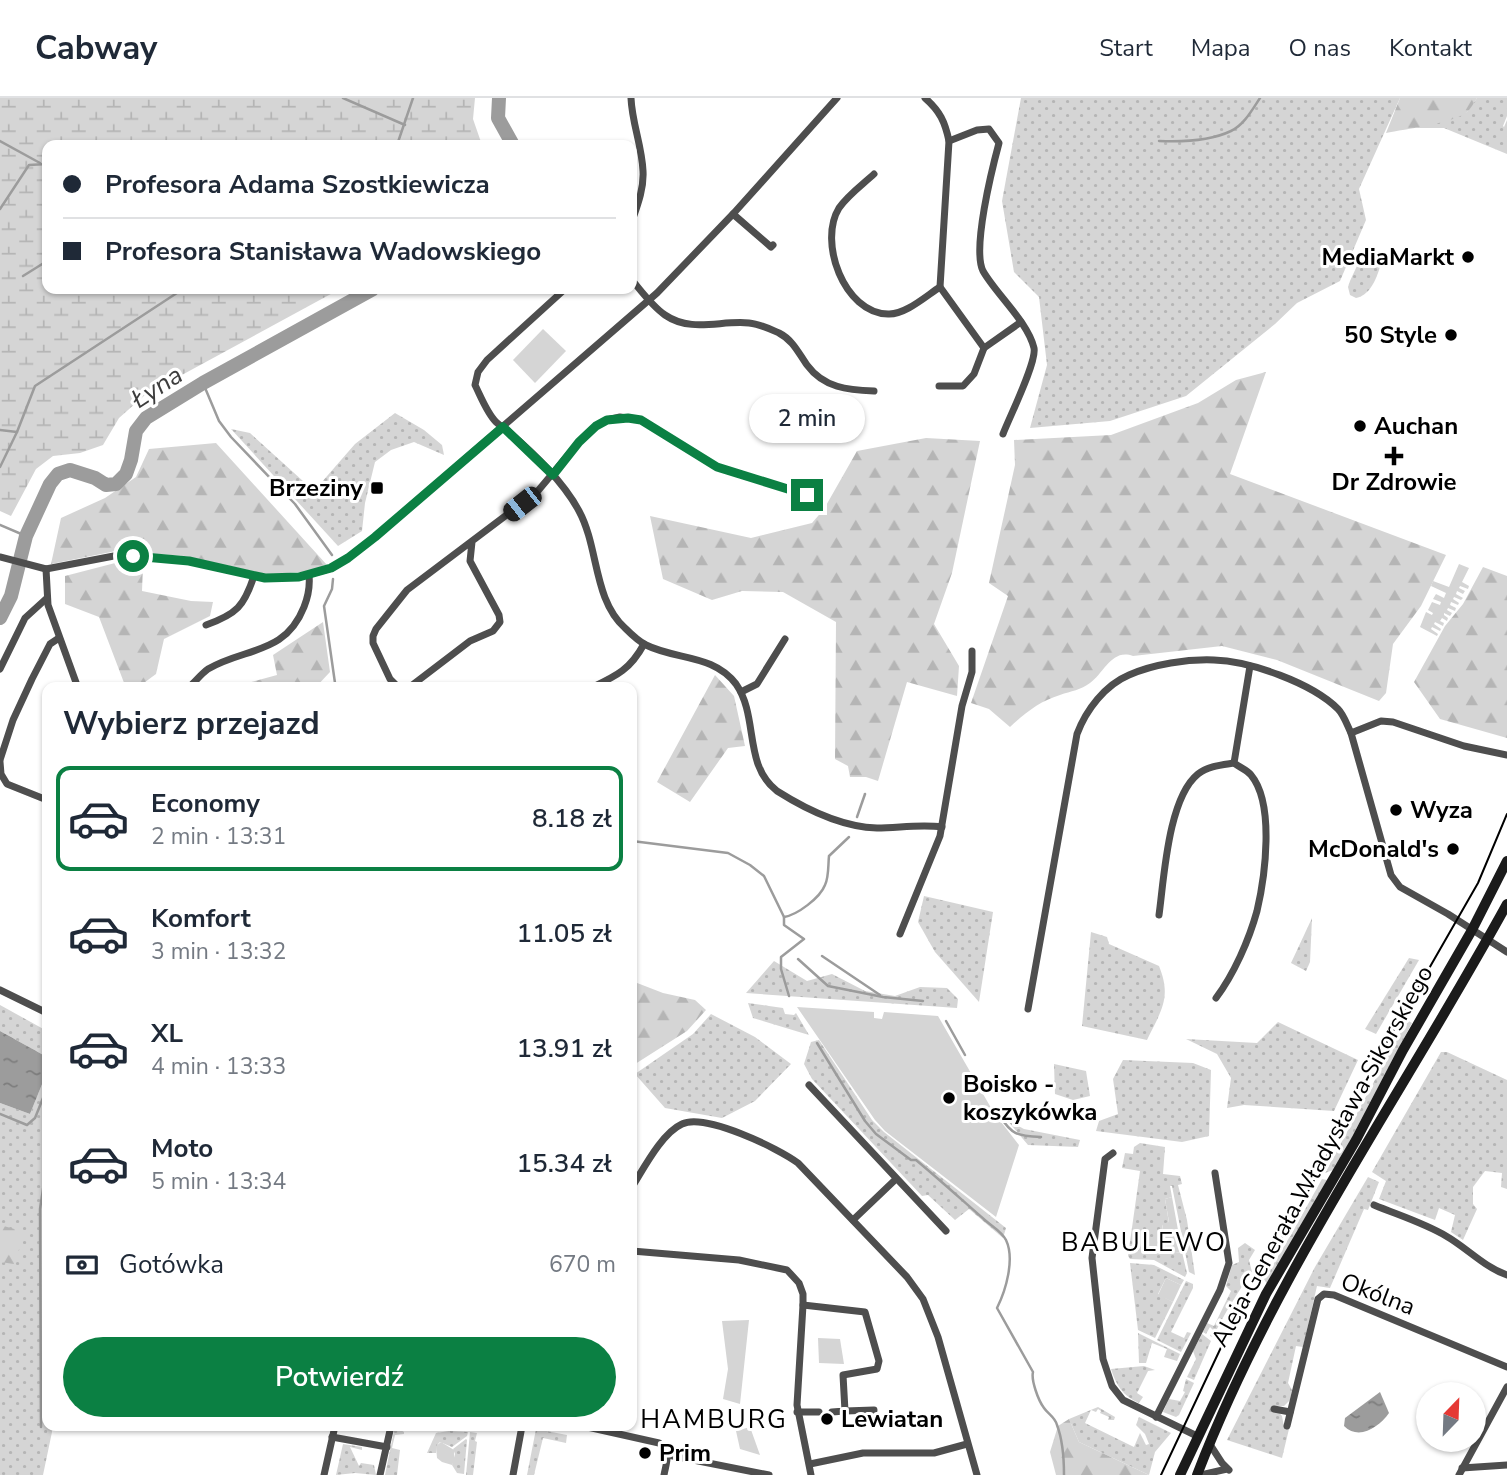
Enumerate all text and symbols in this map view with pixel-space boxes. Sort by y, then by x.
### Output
text: Cabway [35,26,157,71]
text: Start [1099,32,1153,64]
text: Mapa [1191,32,1251,64]
text: O nas [1289,32,1351,64]
text: Kontakt [1389,32,1472,64]
text: Profesora Adama Szostkiewicza [105,167,490,202]
text: Profesora Stanisława Wadowskiego [105,234,541,269]
place label: MediaMarkt [1321,241,1455,273]
marker: MediaMarkt [1460,249,1476,265]
place label: 50 Style [1344,319,1437,351]
marker: 50 Style [1443,327,1459,343]
water label: Łyna [124,357,190,417]
callout: 2 min [749,394,865,442]
text: 2 min [778,403,836,434]
place label: Auchan [1374,410,1458,442]
marker: Auchan [1352,418,1368,434]
marker: Dr Zdrowie [1386,448,1402,464]
place label: Dr Zdrowie [1331,466,1457,498]
place label: Brzeziny [269,472,363,504]
route end [791,479,823,511]
marker: Brzeziny [369,480,385,496]
car [499,483,546,525]
route start [117,540,149,572]
text: Wybierz przejazd [63,702,320,745]
text: Economy [151,786,260,821]
icon: car [67,787,130,850]
place label: Wyza [1410,794,1473,826]
text: 8.18 zł [532,801,612,836]
marker: Wyza [1388,802,1404,818]
text: 2 min · 13:31 [151,821,286,852]
place label: McDonald's [1308,833,1439,865]
marker: McDonald's [1445,841,1461,857]
text: Komfort [151,901,251,936]
icon: car [67,902,130,965]
text: 11.05 zł [516,916,612,951]
text: 3 min · 13:32 [151,936,286,967]
street label: Aleja Generała Władysława Sikorskiego [1203,960,1441,1352]
text: XL [151,1016,183,1051]
icon: car [67,1017,130,1080]
text: 13.91 zł [516,1031,612,1066]
text: 4 min · 13:33 [151,1051,286,1082]
place label: Boisko - koszykówka [963,1068,1097,1128]
marker: Boisko - koszykówka [941,1090,957,1106]
text: Moto [151,1131,213,1166]
icon: car [67,1132,130,1195]
text: 15.34 zł [516,1146,612,1181]
text: 5 min · 13:34 [151,1166,286,1197]
district label: BABULEWO [1061,1225,1227,1260]
icon: cash [63,1246,101,1284]
text: Gotówka [119,1247,224,1282]
text: 670 m [549,1249,616,1280]
street label: Okólna [1336,1265,1420,1323]
button: Potwierdź [63,1337,616,1417]
north arrow [1416,1382,1486,1452]
map controls [1416,1382,1486,1452]
district label: HAMBURG [640,1402,788,1437]
place label: Lewiatan [841,1403,943,1435]
marker: Lewiatan [819,1411,835,1427]
place label: Prim [659,1437,711,1469]
marker: Prim [637,1445,653,1461]

